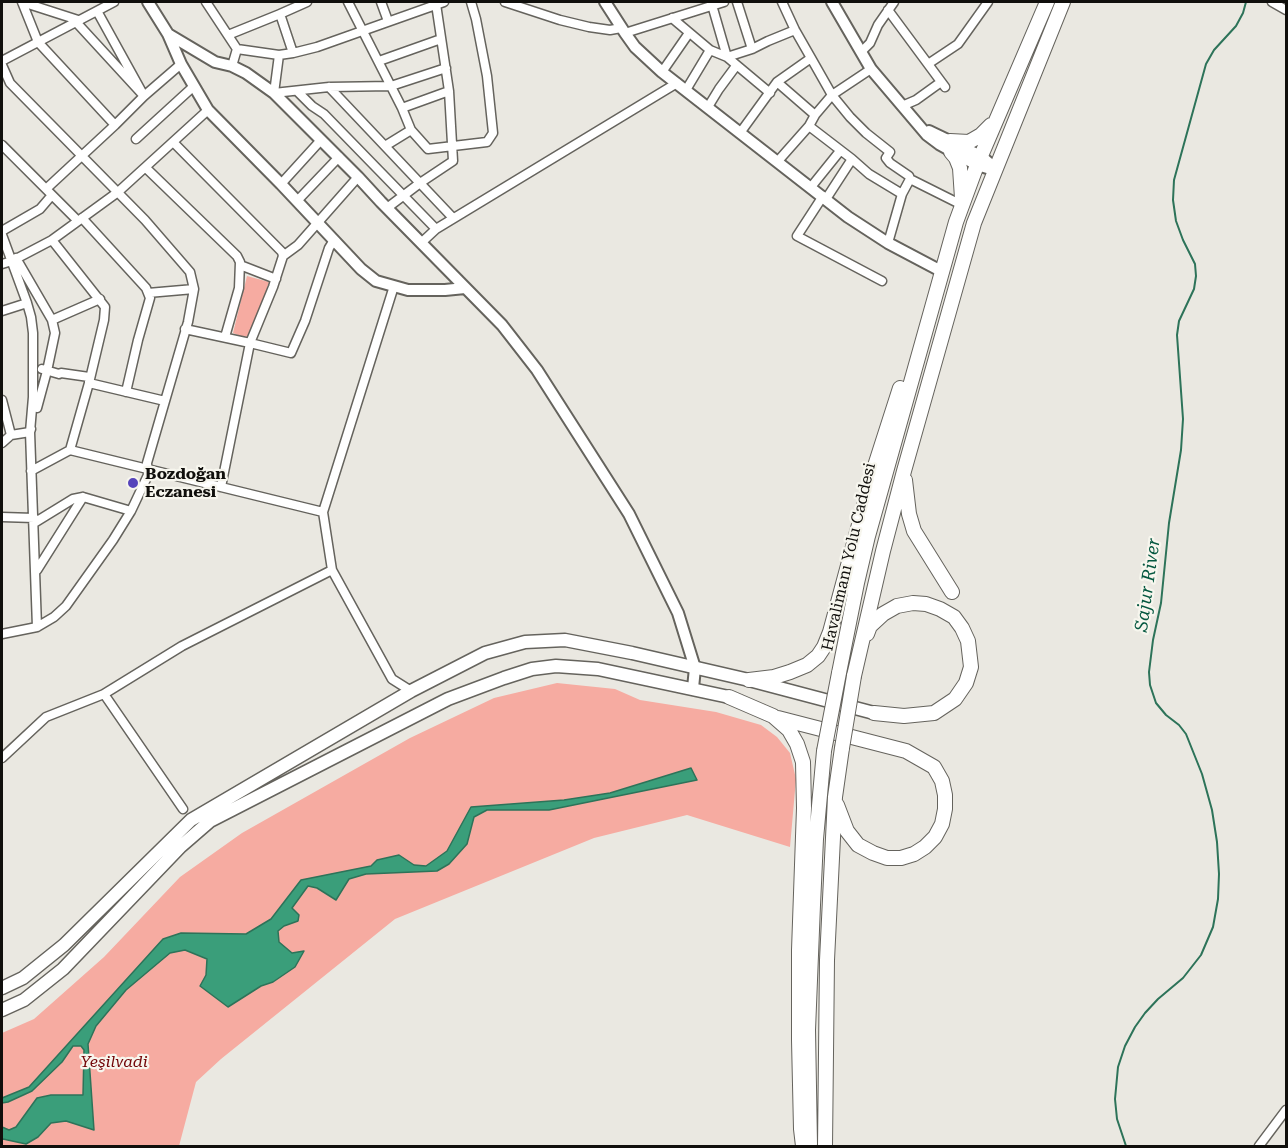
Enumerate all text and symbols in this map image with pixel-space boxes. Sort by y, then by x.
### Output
street label: Havalimanı Yolu Caddesi [818,461,880,653]
place label: Bozdoğan Eczanesi [145,464,226,502]
marker: Bozdoğan Eczanesi [126,476,140,490]
water label: Sajur River [1131,537,1165,633]
park label: Yeşilvadi [80,1052,148,1072]

